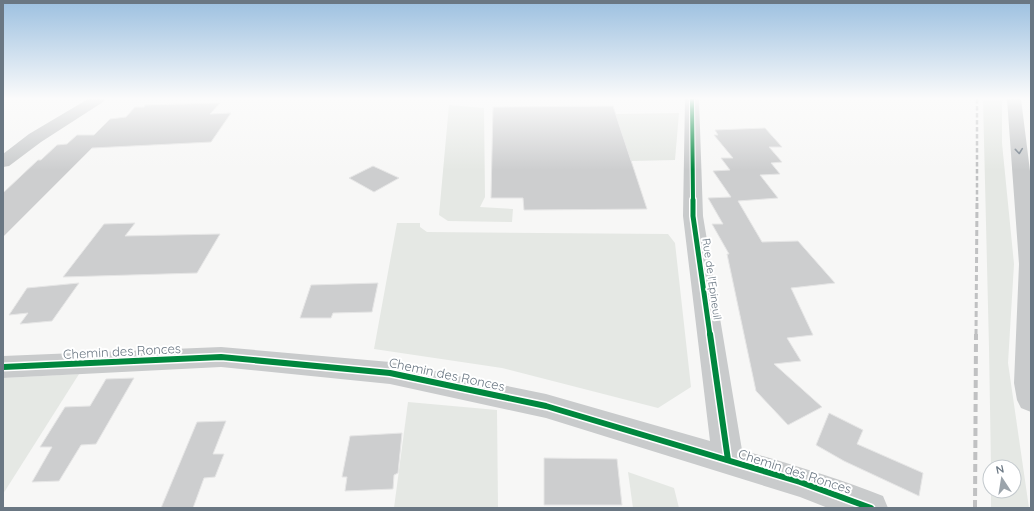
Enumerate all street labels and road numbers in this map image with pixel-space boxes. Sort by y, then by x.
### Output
street label: Rue de l'Epineuil [699,237,725,321]
street label: Chemin des Ronces [63,340,181,362]
street label: Chemin des Ronces [388,354,506,394]
street label: Chemin des Ronces [736,445,854,497]

